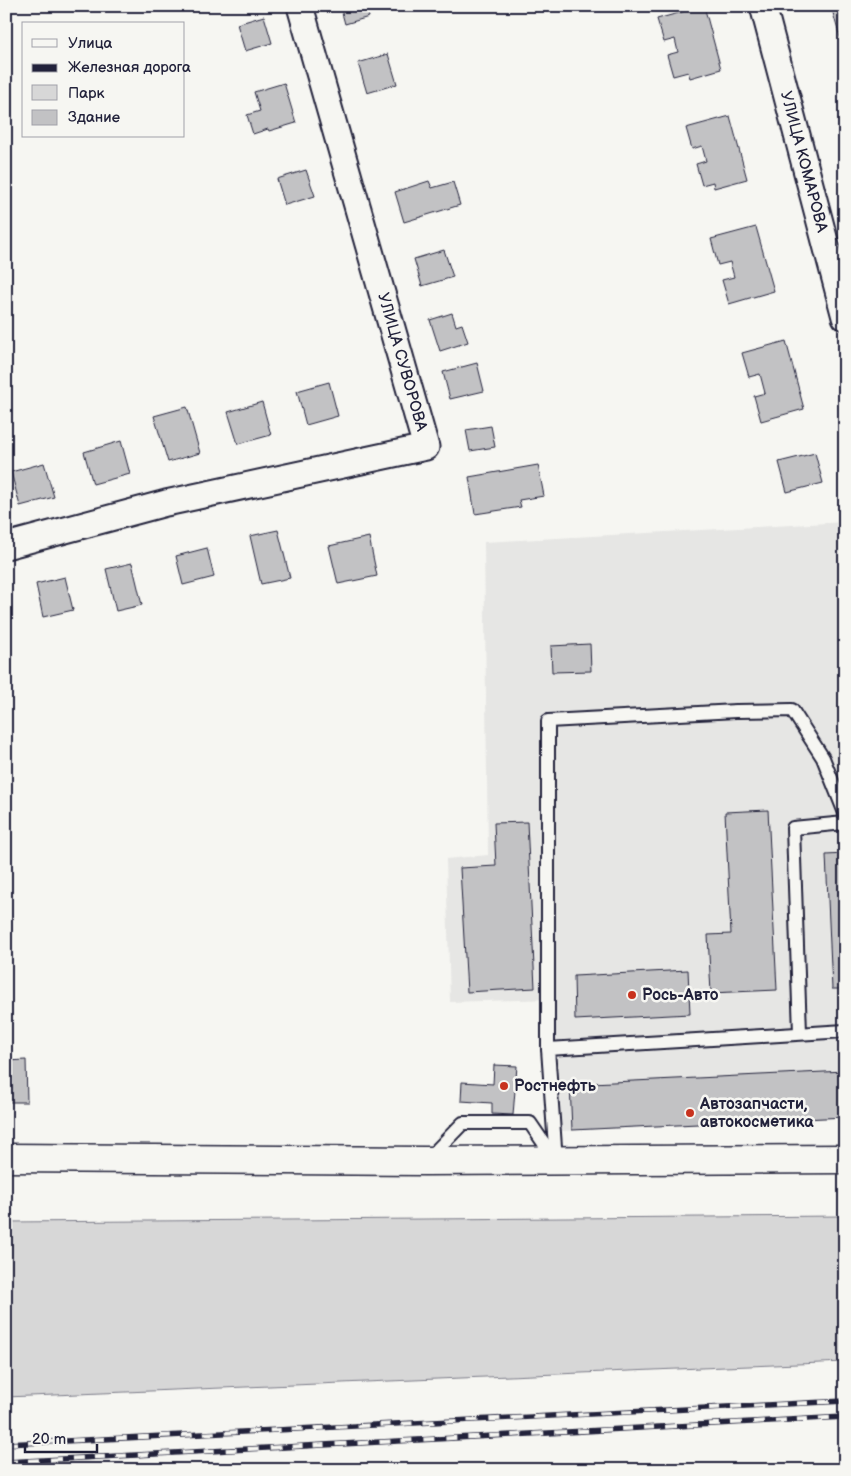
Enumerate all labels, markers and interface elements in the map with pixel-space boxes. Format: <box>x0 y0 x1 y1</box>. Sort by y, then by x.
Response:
legend <box>22 22 185 138</box>
text: Улица <box>68 34 113 53</box>
text: Железная дорога <box>68 58 191 77</box>
text: Парк <box>68 84 105 103</box>
street label: УЛИЦА КОМАРОВА <box>776 89 832 234</box>
text: Здание <box>68 108 120 127</box>
street label: УЛИЦА СУВОРОВА <box>373 291 431 434</box>
place label: Рось-Авто <box>642 986 719 1005</box>
marker: Рось-Авто <box>626 989 638 1001</box>
place label: Ростнефть <box>514 1077 597 1096</box>
marker: Ростнефть <box>498 1080 510 1092</box>
place label: Автозапчасти, автокосметика <box>699 1095 814 1132</box>
marker: Автозапчасти, автокосметика <box>684 1107 696 1119</box>
scale bar <box>25 1421 98 1453</box>
text: 20 m <box>32 1430 66 1449</box>

